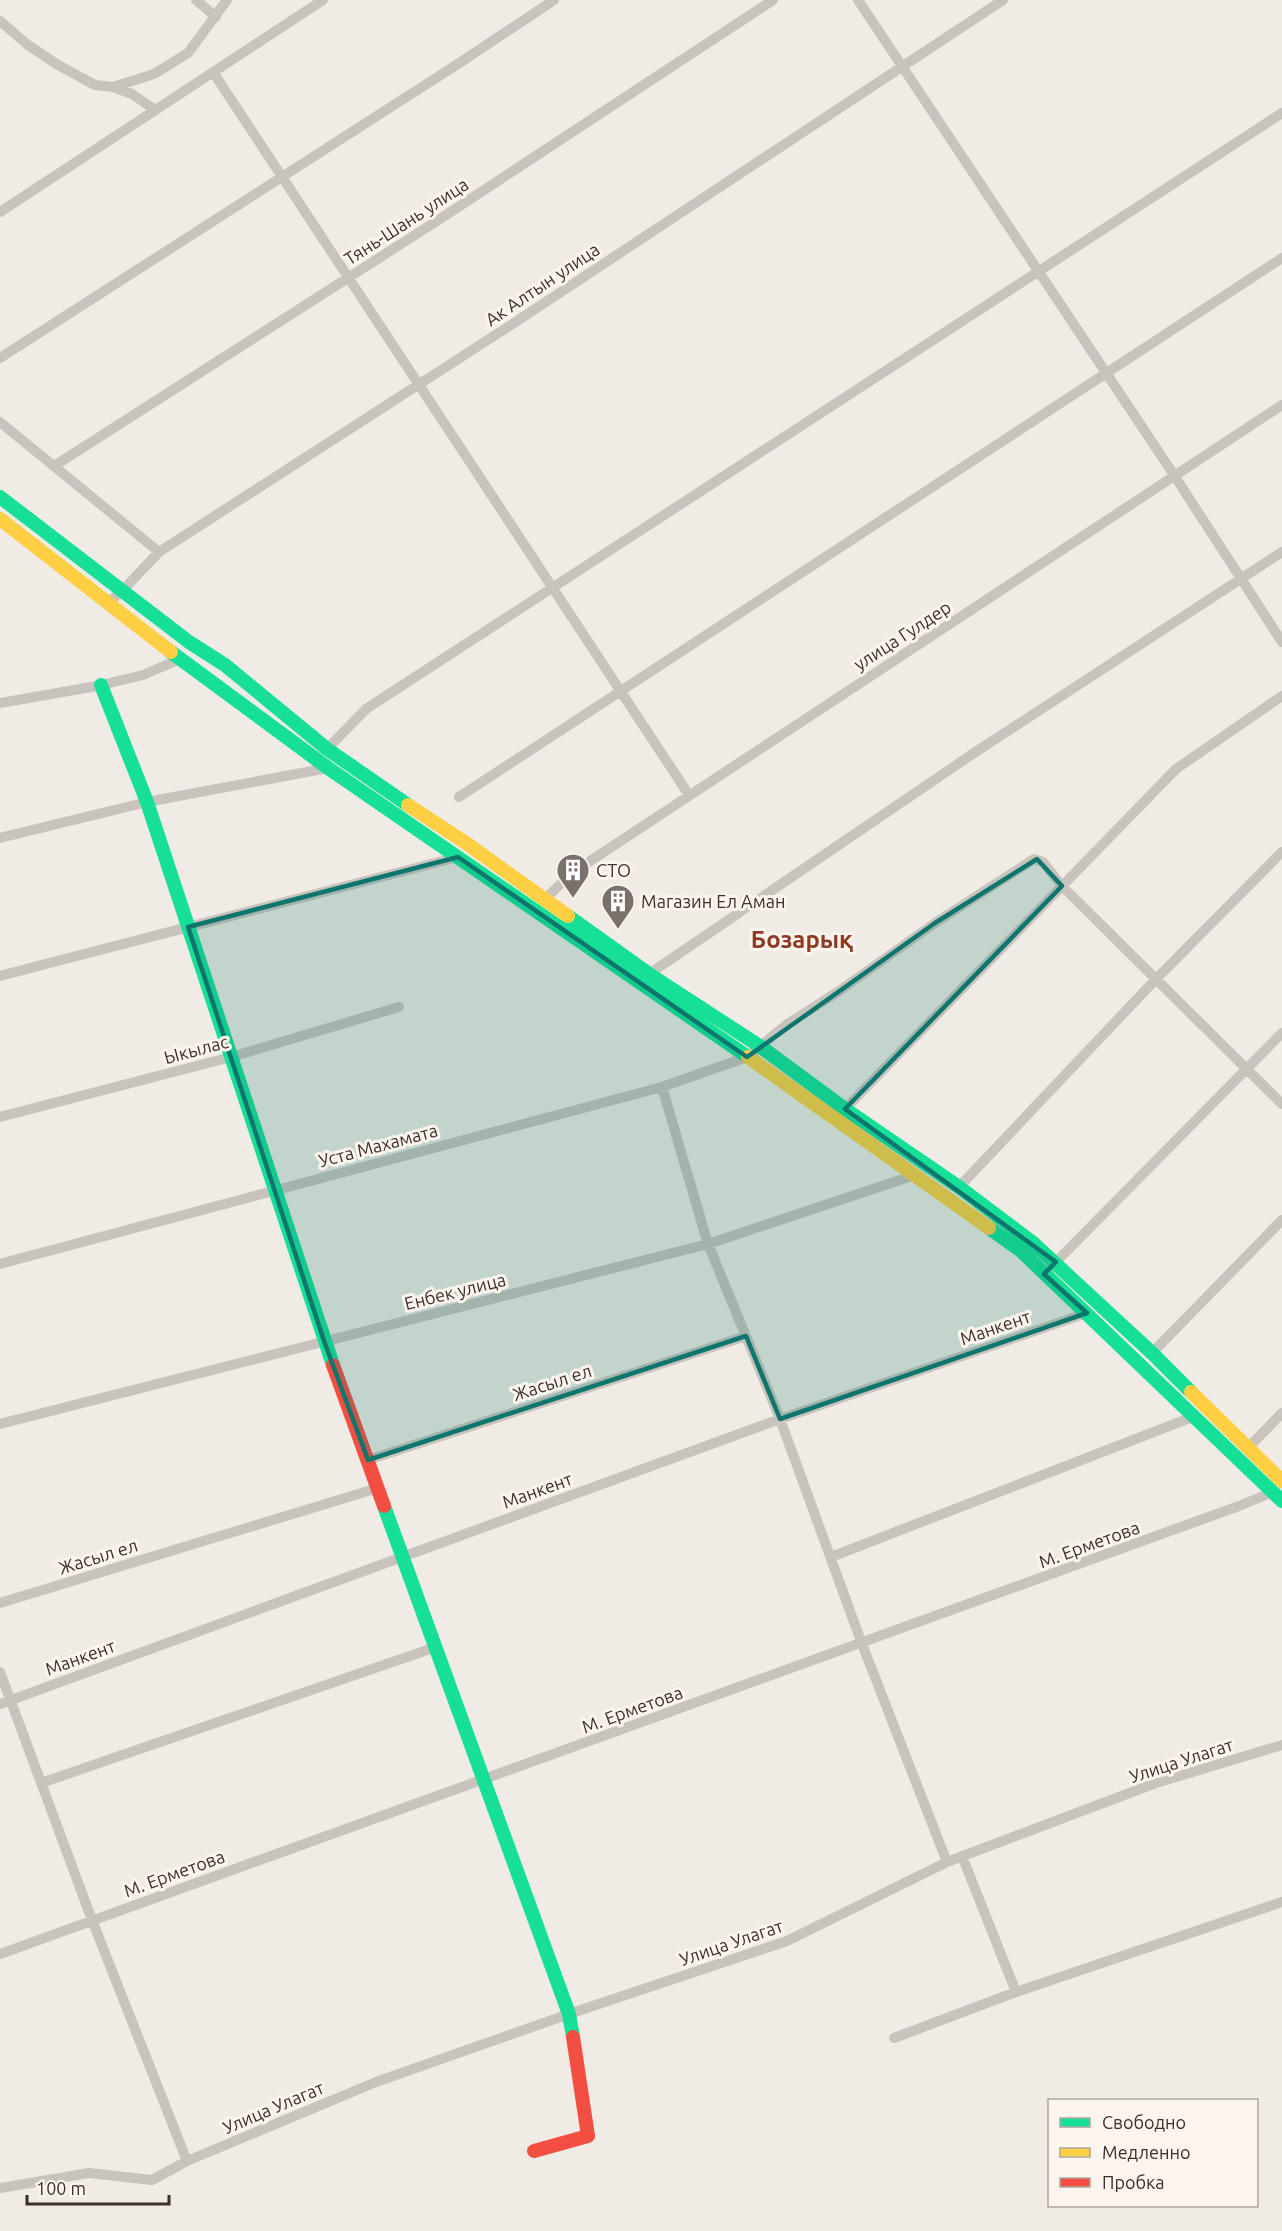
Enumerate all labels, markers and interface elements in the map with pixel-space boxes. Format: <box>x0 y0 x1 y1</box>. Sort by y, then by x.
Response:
street label: Тянь-Шань улица <box>340 173 472 269</box>
street label: Ак Алтын улица <box>481 239 603 329</box>
street label: улица Гулдер <box>850 596 954 674</box>
building icon: СТО <box>555 852 591 899</box>
place label: СТО <box>596 860 631 880</box>
building icon: Магазин Ел Аман <box>600 883 636 930</box>
place label: Магазин Ел Аман <box>641 891 786 911</box>
district label: Бозарық <box>751 926 853 953</box>
street label: Ыкылас <box>162 1031 230 1067</box>
street label: Уста Махамата <box>316 1119 440 1171</box>
street label: Енбек улица <box>402 1269 508 1313</box>
street label: Манкент <box>957 1306 1033 1348</box>
street label: Жасыл ел <box>510 1360 594 1404</box>
street label: Манкент <box>499 1468 575 1512</box>
street label: М. Ерметова <box>1036 1517 1142 1571</box>
street label: Жасыл ел <box>56 1534 140 1578</box>
street label: Манкент <box>42 1635 118 1679</box>
street label: М. Ерметова <box>579 1682 685 1736</box>
street label: Улица Улагат <box>1127 1734 1235 1786</box>
street label: М. Ерметова <box>121 1846 227 1900</box>
street label: Улица Улагат <box>677 1915 785 1969</box>
street label: Улица Улагат <box>220 2077 326 2137</box>
legend <box>1048 2099 1258 2207</box>
text: Свободно <box>1102 2112 1186 2132</box>
text: Медленно <box>1102 2142 1191 2162</box>
scale bar <box>27 2168 170 2206</box>
text: Пробка <box>1102 2172 1165 2192</box>
text: 100 m <box>36 2178 86 2198</box>

